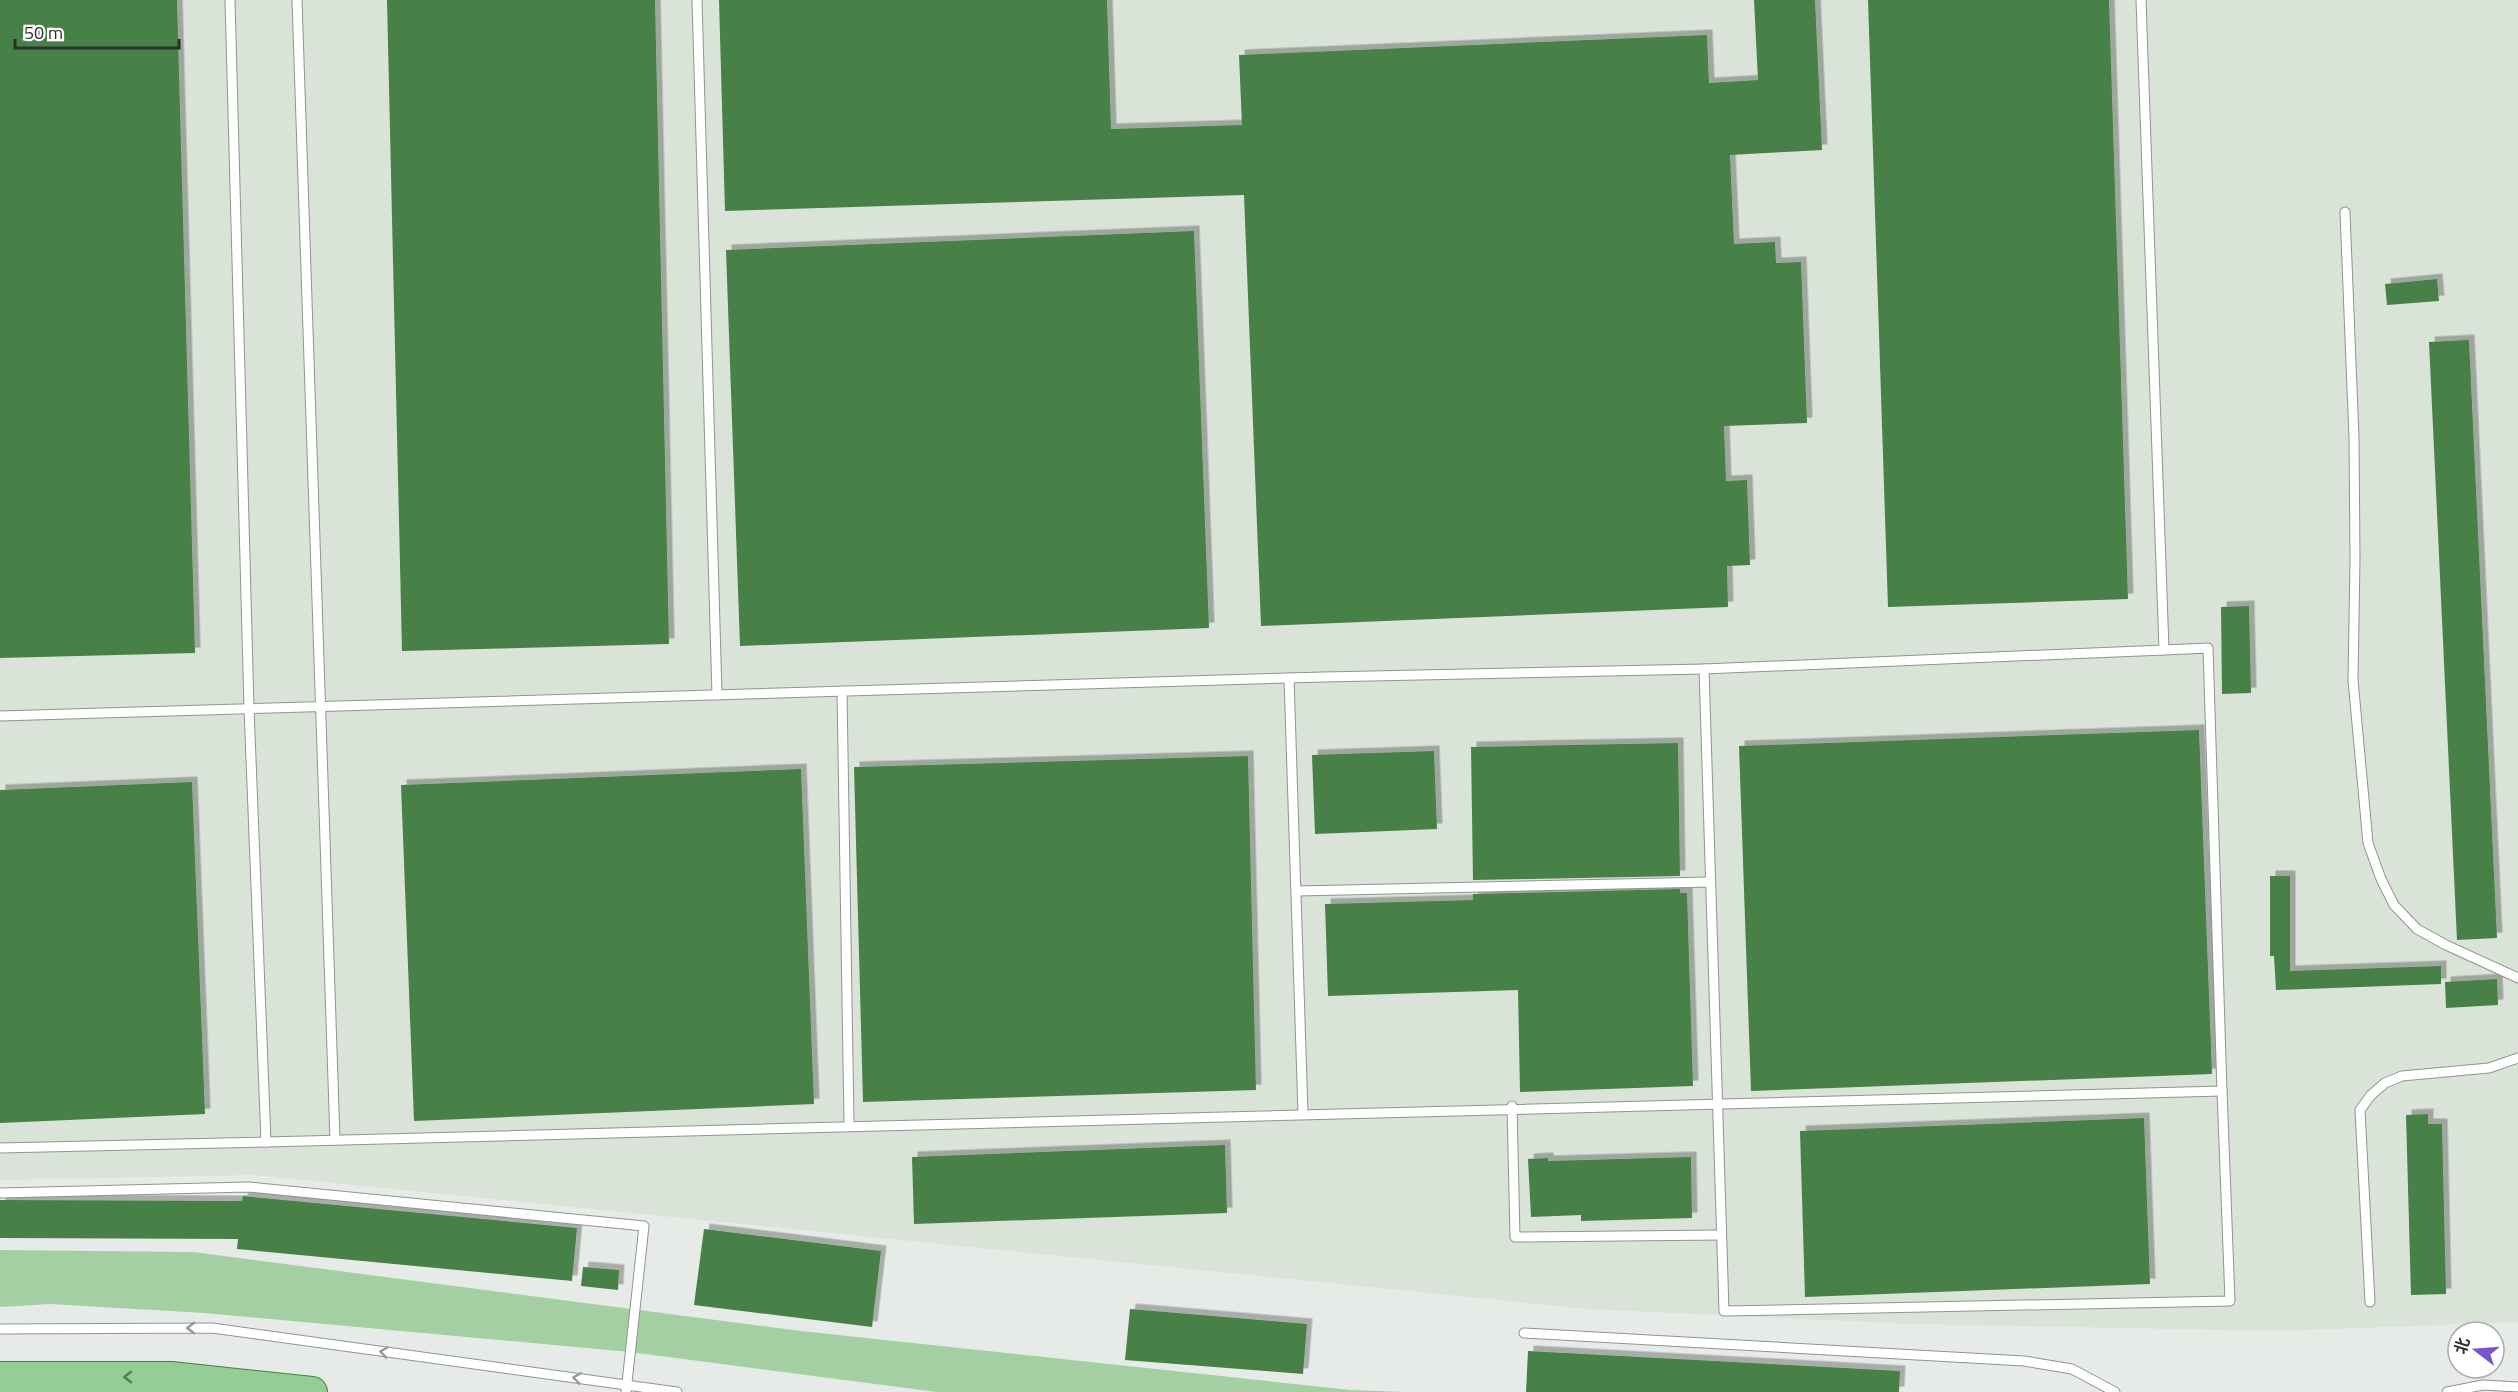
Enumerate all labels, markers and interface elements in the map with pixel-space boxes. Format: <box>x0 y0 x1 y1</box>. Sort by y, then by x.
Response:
scale bar <box>15 12 178 50</box>
text: 50 m <box>24 19 63 46</box>
north arrow <box>2446 1320 2506 1380</box>
one-way arrow <box>186 1322 195 1334</box>
text: 北 <box>2448 1334 2475 1357</box>
one-way arrow <box>379 1346 389 1358</box>
one-way arrow <box>123 1371 132 1383</box>
one-way arrow <box>573 1373 582 1385</box>

